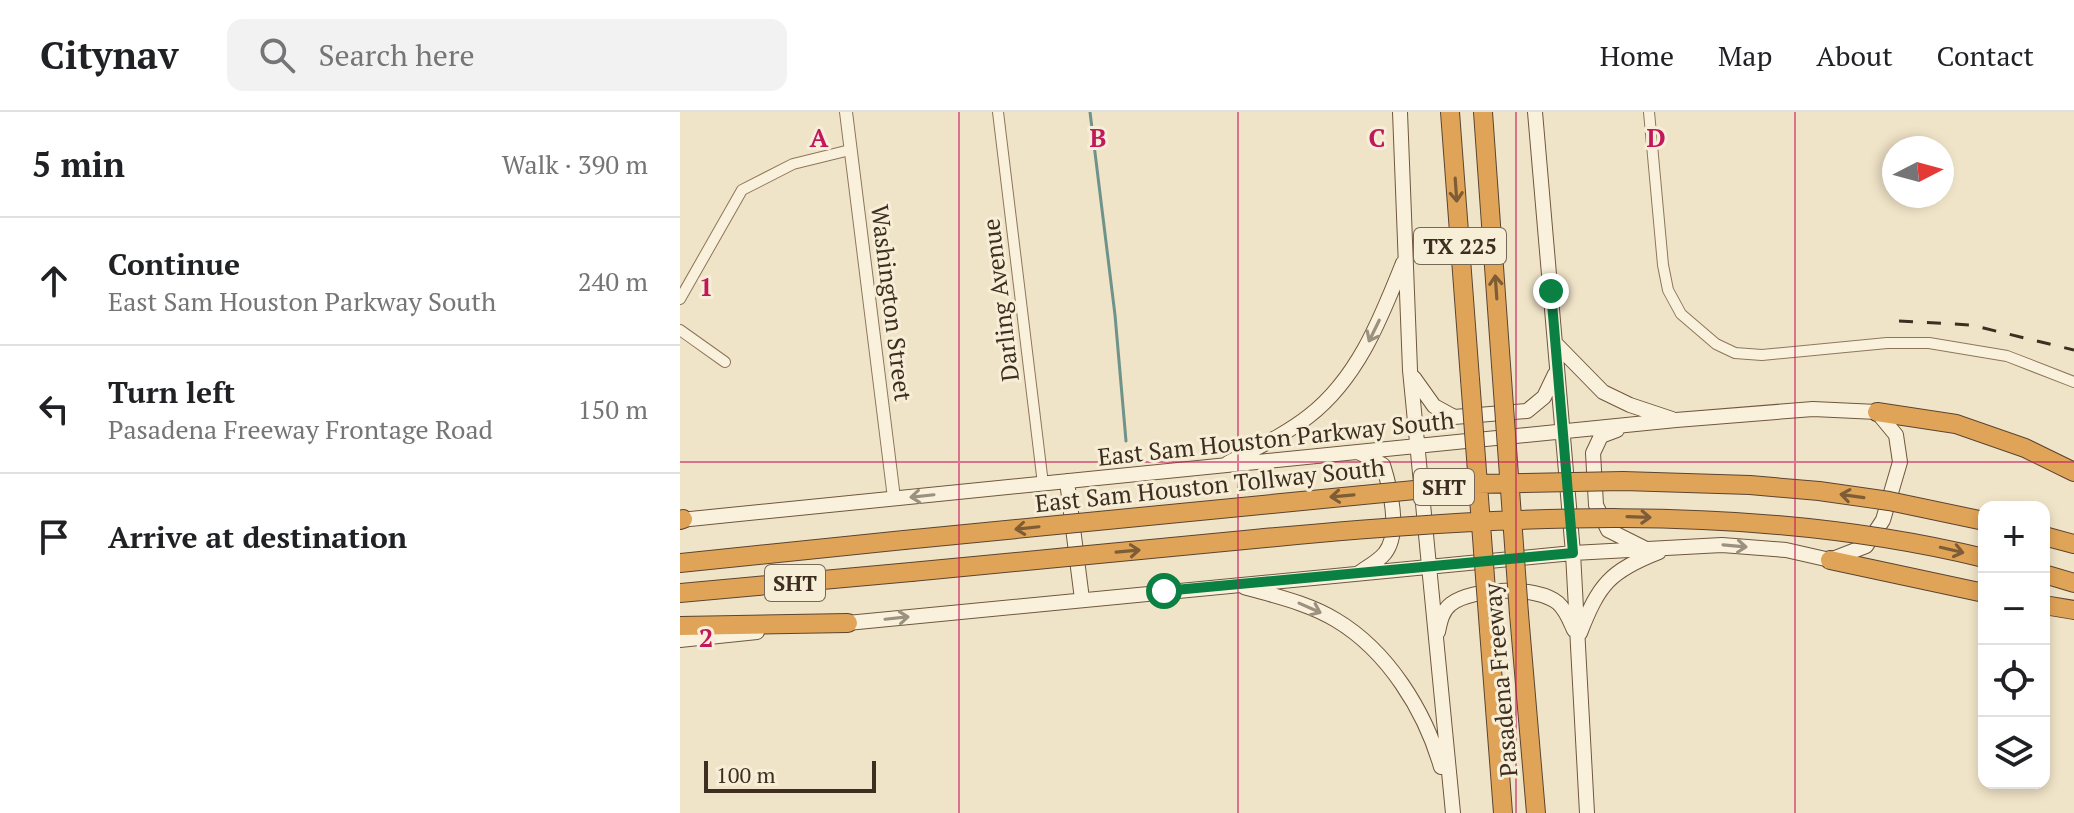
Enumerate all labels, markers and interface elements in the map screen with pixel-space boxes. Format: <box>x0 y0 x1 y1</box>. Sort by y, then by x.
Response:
search box <box>227 19 787 91</box>
text: Citynav <box>40 30 179 80</box>
icon: search <box>255 33 299 77</box>
text: Search here <box>319 35 475 75</box>
text: Home <box>1600 37 1674 74</box>
text: Map <box>1718 37 1772 74</box>
text: About <box>1816 37 1893 74</box>
text: Contact <box>1937 37 2034 74</box>
text: A <box>810 120 829 154</box>
text: B <box>1090 120 1106 154</box>
text: C <box>1369 120 1385 154</box>
text: D <box>1646 120 1666 154</box>
north arrow <box>1882 136 1954 208</box>
text: 5 min <box>32 142 125 187</box>
text: Walk · 390 m <box>502 147 648 181</box>
one-way arrow <box>1449 176 1464 203</box>
street label: Washington Street <box>864 203 920 403</box>
street label: Darling Avenue <box>974 217 1026 383</box>
road number: TX 225 <box>1414 228 1506 264</box>
text: Continue <box>108 244 240 284</box>
icon: ahead <box>32 259 76 303</box>
text: 240 m <box>578 264 648 298</box>
text: 1 <box>699 269 713 303</box>
route end <box>1533 273 1569 309</box>
one-way arrow <box>1488 274 1503 301</box>
text: East Sam Houston Parkway South <box>108 284 496 318</box>
one-way arrow <box>1366 318 1382 342</box>
text: Turn left <box>108 372 235 412</box>
icon: left <box>32 387 76 431</box>
text: 150 m <box>578 392 648 426</box>
street label: East Sam Houston Parkway South <box>1096 403 1456 473</box>
text: Pasadena Freeway Frontage Road <box>108 412 493 446</box>
street label: East Sam Houston Tollway South <box>1033 451 1386 519</box>
road number: SHT <box>1414 469 1474 505</box>
one-way arrow <box>909 488 936 503</box>
one-way arrow <box>1840 488 1866 503</box>
one-way arrow <box>1329 489 1356 504</box>
map controls <box>1978 501 2050 789</box>
button: + <box>1978 501 2050 573</box>
one-way arrow <box>1625 510 1652 525</box>
icon: arrive <box>32 515 76 559</box>
text: Arrive at destination <box>108 517 407 557</box>
one-way arrow <box>1014 520 1041 535</box>
one-way arrow <box>1721 539 1748 554</box>
one-way arrow <box>1114 543 1141 558</box>
one-way arrow <box>1939 543 1965 558</box>
road number: SHT <box>765 565 825 601</box>
route start <box>1146 573 1182 609</box>
button: − <box>1978 573 2050 645</box>
street label: Pasadena Freeway <box>1476 581 1524 778</box>
one-way arrow <box>1298 601 1322 616</box>
one-way arrow <box>883 610 910 625</box>
text: 2 <box>699 620 713 654</box>
button: locate <box>1978 645 2050 717</box>
button: layers <box>1978 717 2050 789</box>
scale bar <box>704 757 876 793</box>
text: 100 m <box>716 760 776 789</box>

